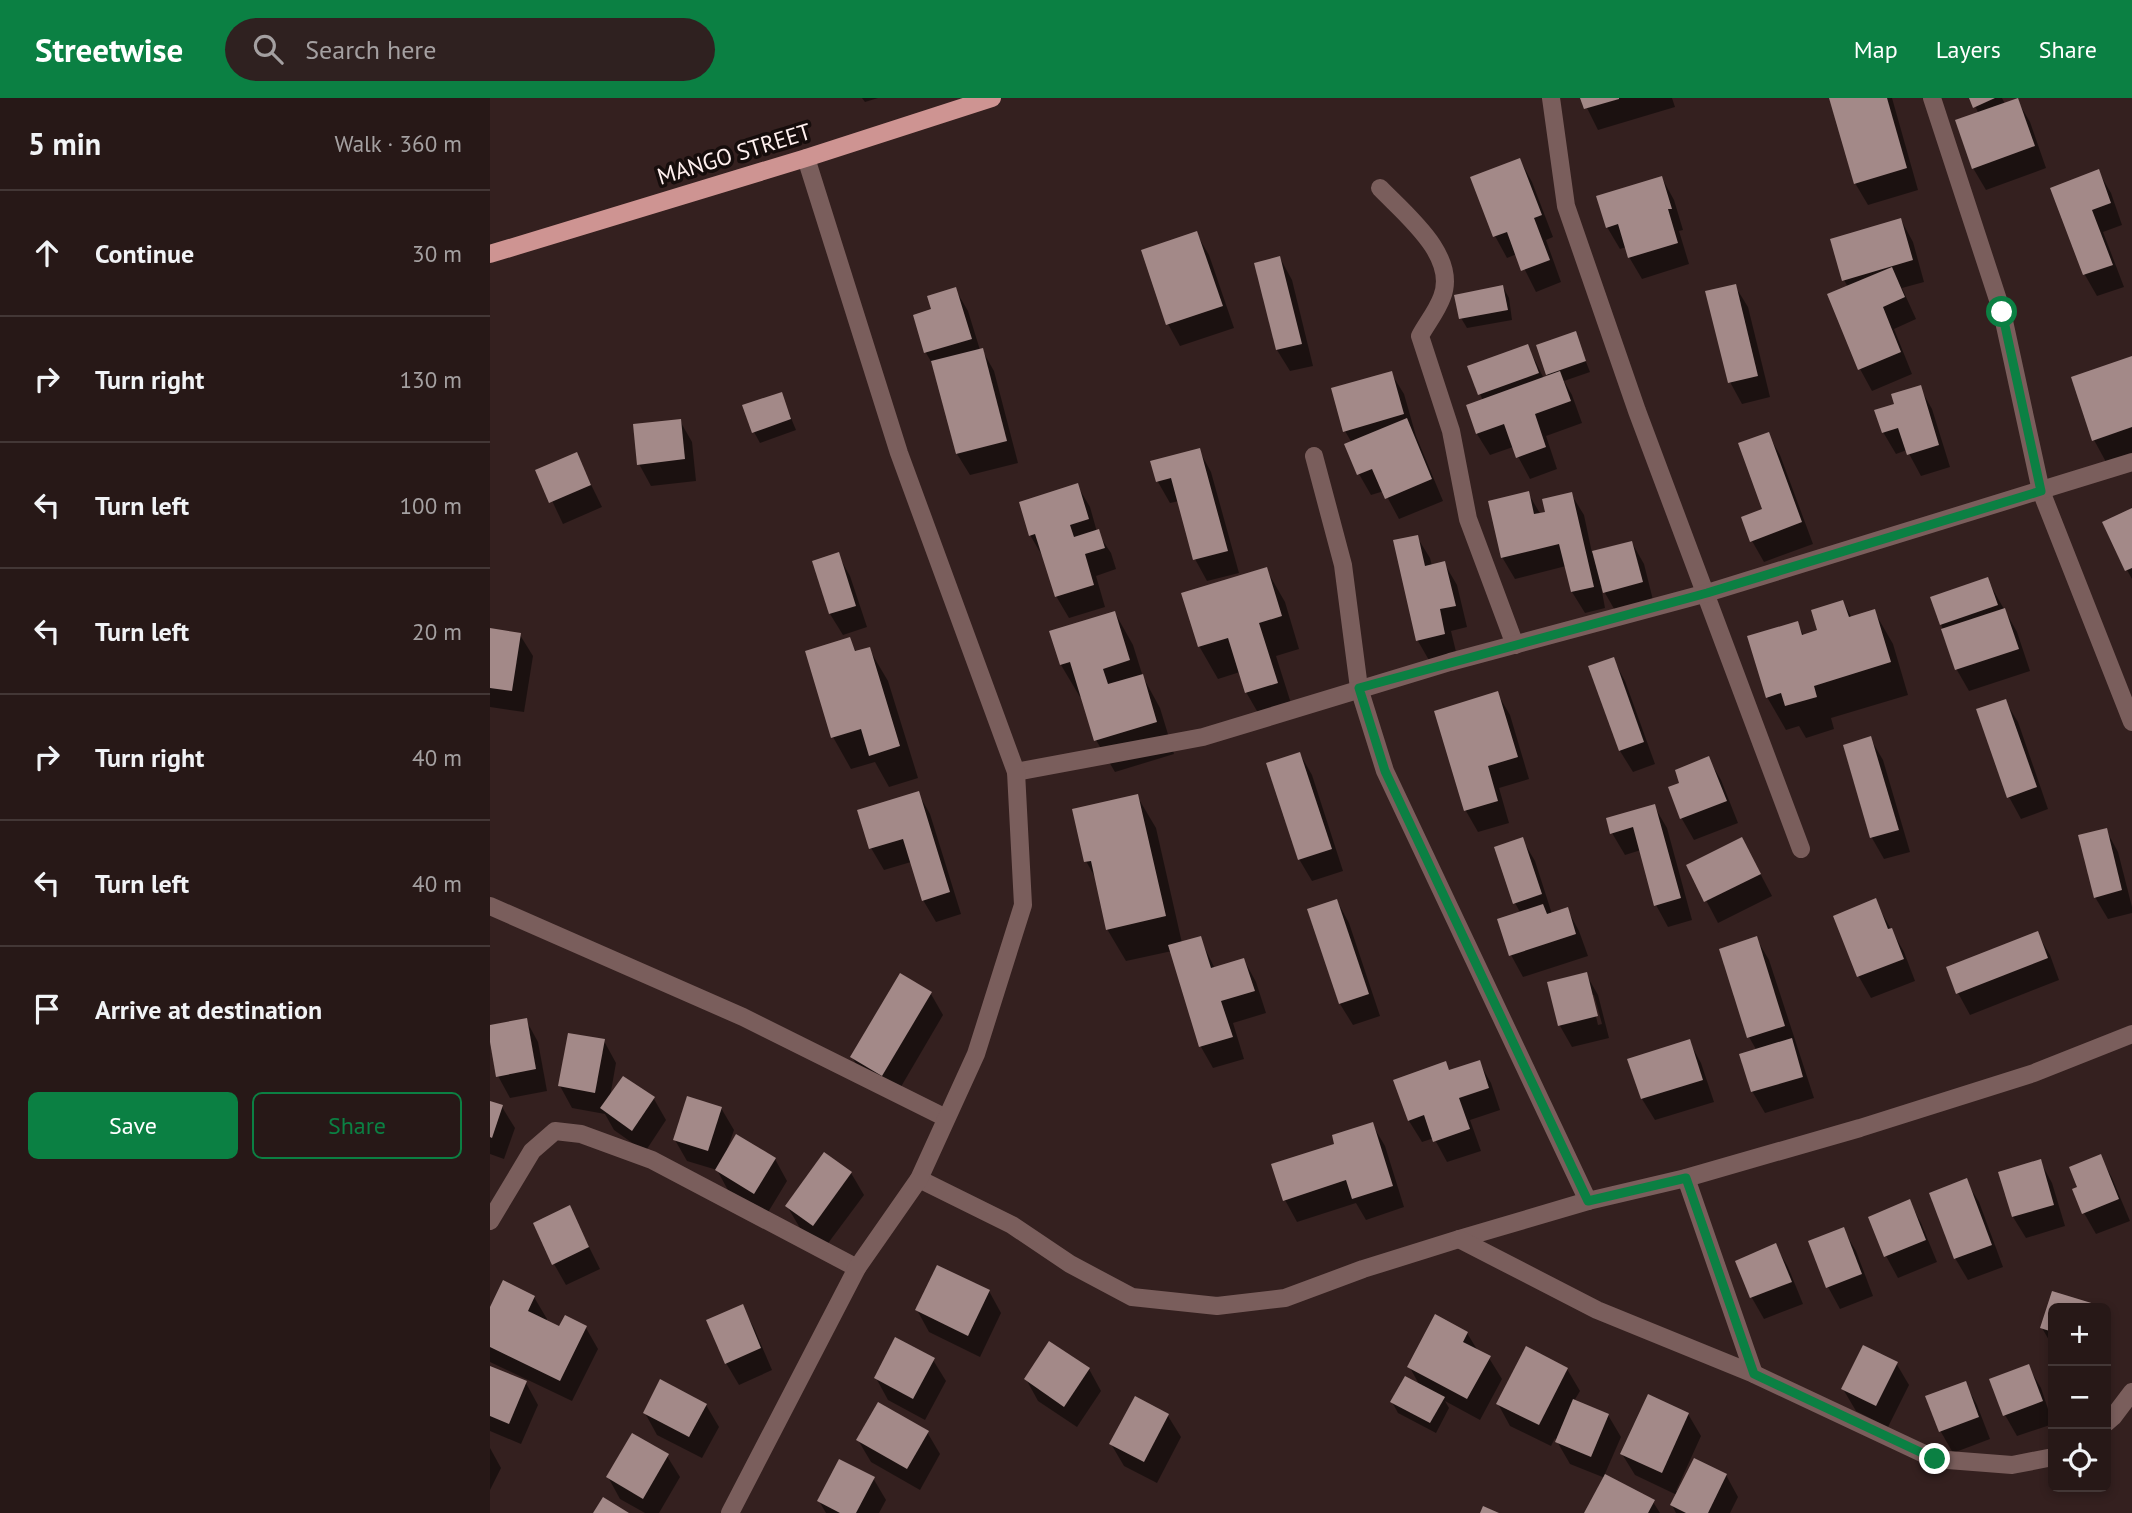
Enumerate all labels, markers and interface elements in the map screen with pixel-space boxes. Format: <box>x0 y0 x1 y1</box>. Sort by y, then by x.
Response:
search box <box>225 18 715 81</box>
text: Streetwise <box>35 28 183 71</box>
icon: search <box>249 30 287 68</box>
text: Search here <box>305 33 436 66</box>
text: Map <box>1854 34 1898 65</box>
text: Layers <box>1936 34 2001 65</box>
text: Share <box>2039 34 2097 65</box>
street label: MANGO STREET <box>654 116 814 191</box>
text: 5 min <box>28 124 101 163</box>
text: Walk · 360 m <box>335 129 462 158</box>
icon: ahead <box>28 234 66 272</box>
text: Continue <box>95 237 194 270</box>
text: 30 m <box>412 239 462 268</box>
route start <box>1986 296 2017 327</box>
icon: right <box>28 360 66 398</box>
text: Turn right <box>95 363 204 396</box>
text: 130 m <box>400 365 462 394</box>
icon: left <box>28 486 66 524</box>
text: Turn left <box>95 489 189 522</box>
text: 100 m <box>400 491 462 520</box>
icon: left <box>28 612 66 650</box>
text: Turn left <box>95 615 189 648</box>
text: 20 m <box>412 617 462 646</box>
icon: right <box>28 738 66 776</box>
text: Turn right <box>95 741 204 774</box>
text: 40 m <box>412 743 462 772</box>
icon: left <box>28 864 66 902</box>
text: Turn left <box>95 867 189 900</box>
text: 40 m <box>412 869 462 898</box>
icon: arrive <box>28 990 66 1028</box>
text: Arrive at destination <box>95 993 322 1026</box>
button: Save <box>28 1092 238 1159</box>
button: Share <box>252 1092 462 1159</box>
map controls <box>2048 1303 2111 1492</box>
button: + <box>2048 1303 2111 1366</box>
button: − <box>2048 1366 2111 1429</box>
button: locate <box>2048 1429 2111 1492</box>
route end <box>1919 1443 1950 1474</box>

